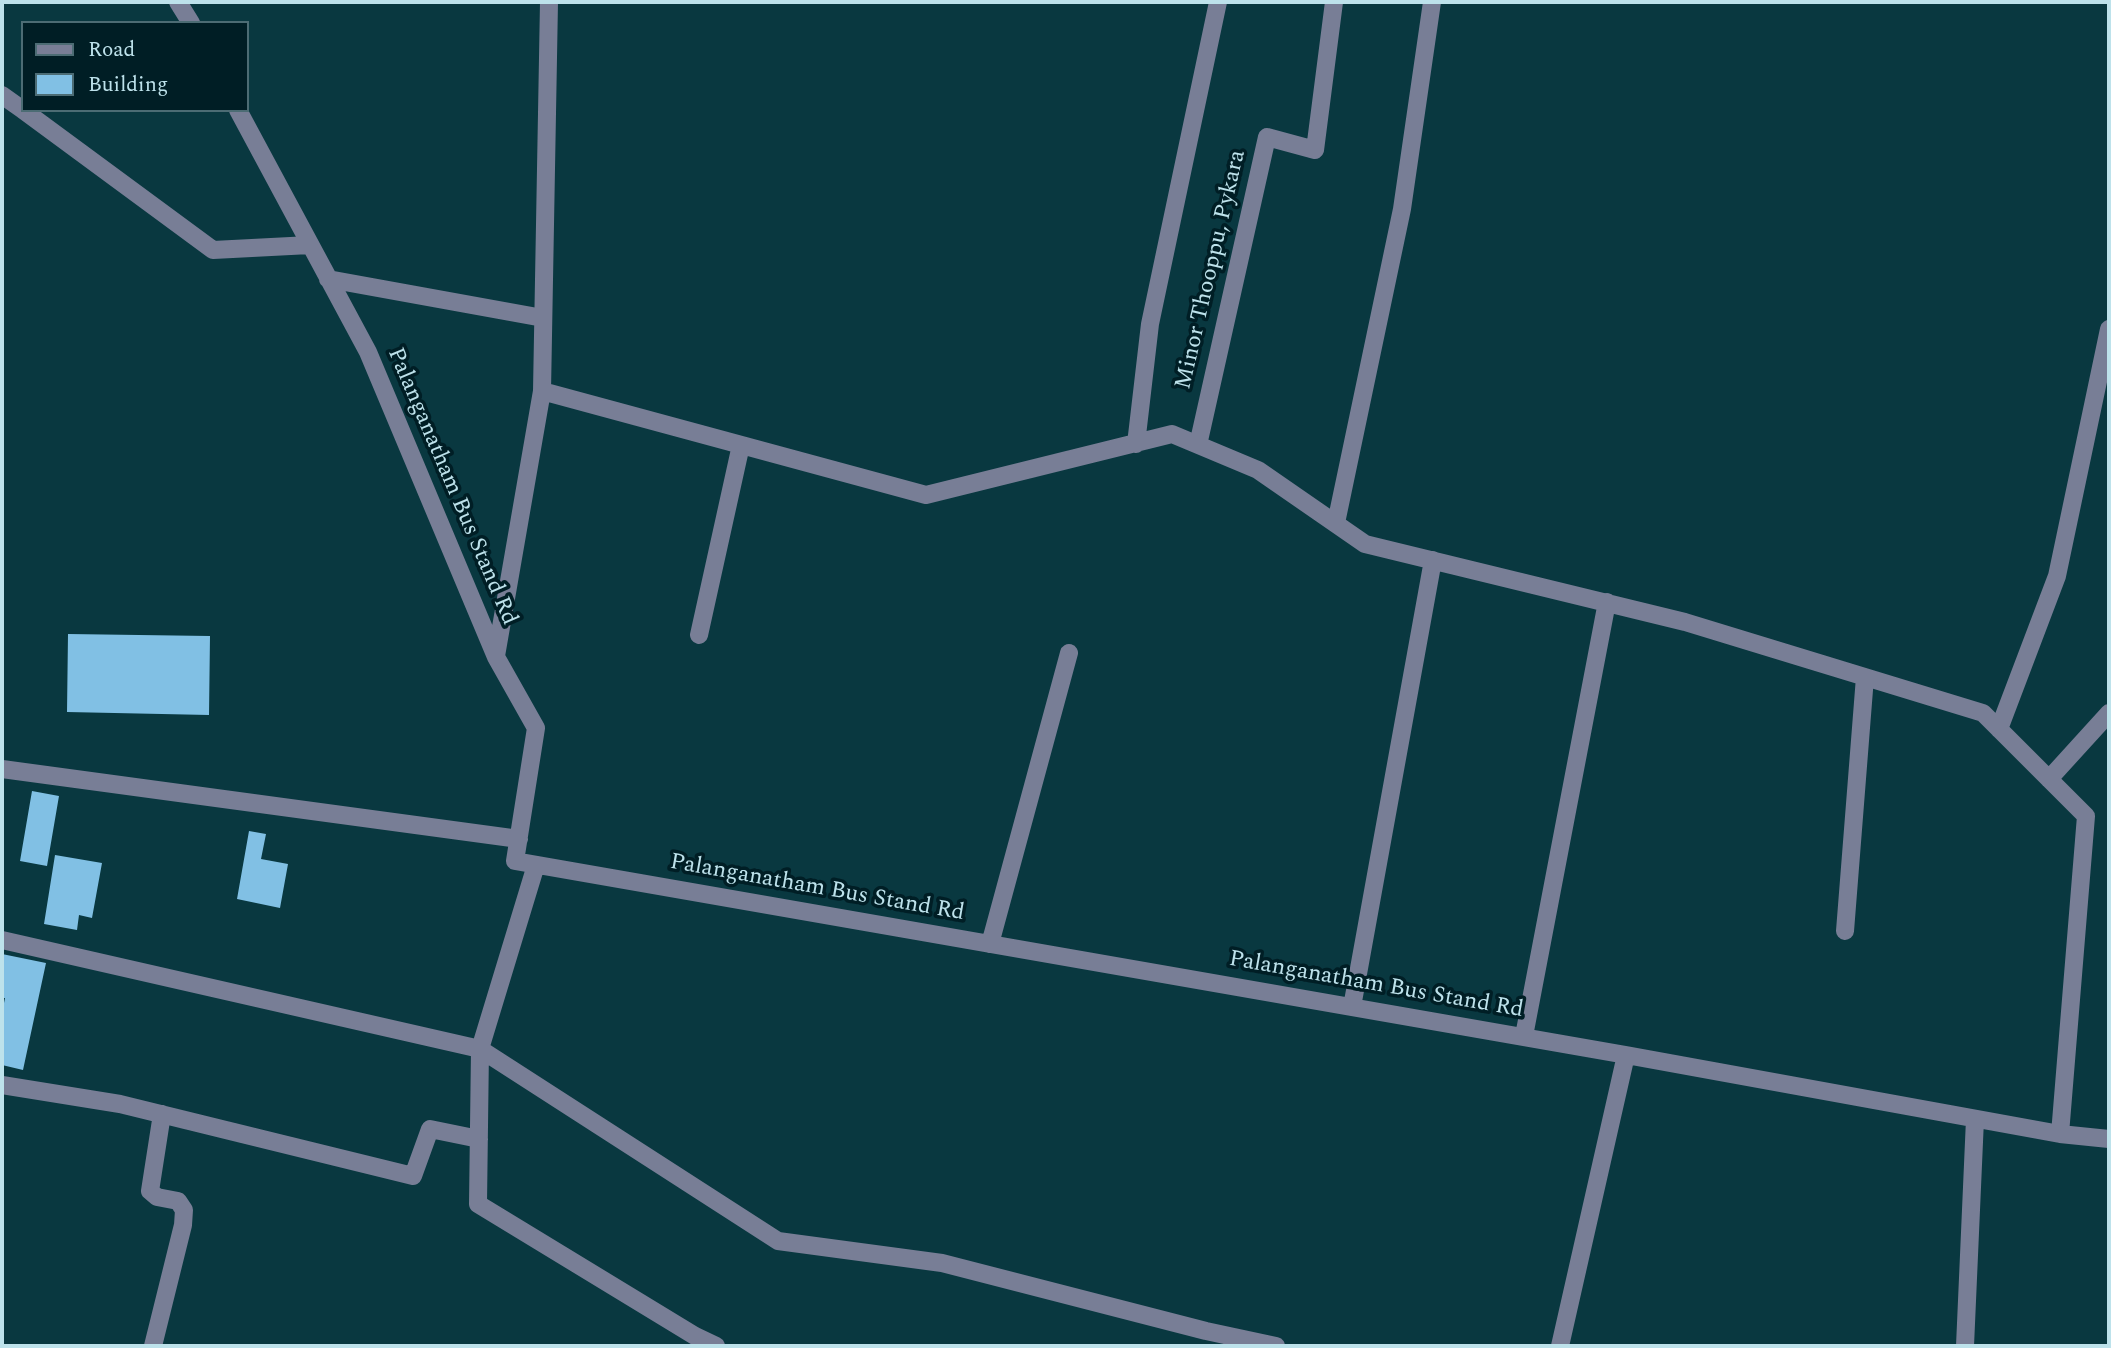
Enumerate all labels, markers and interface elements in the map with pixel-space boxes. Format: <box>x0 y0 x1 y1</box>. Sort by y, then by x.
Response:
legend <box>21 21 248 112</box>
text: Road <box>88 34 135 66</box>
text: Building <box>88 69 168 101</box>
street label: Minor Thooppu, Pykara <box>1171 148 1253 392</box>
street label: Palanganatham Bus Stand Rd <box>380 344 522 630</box>
street label: Palanganatham Bus Stand Rd <box>668 849 966 929</box>
street label: Palanganatham Bus Stand Rd <box>1227 946 1525 1026</box>

